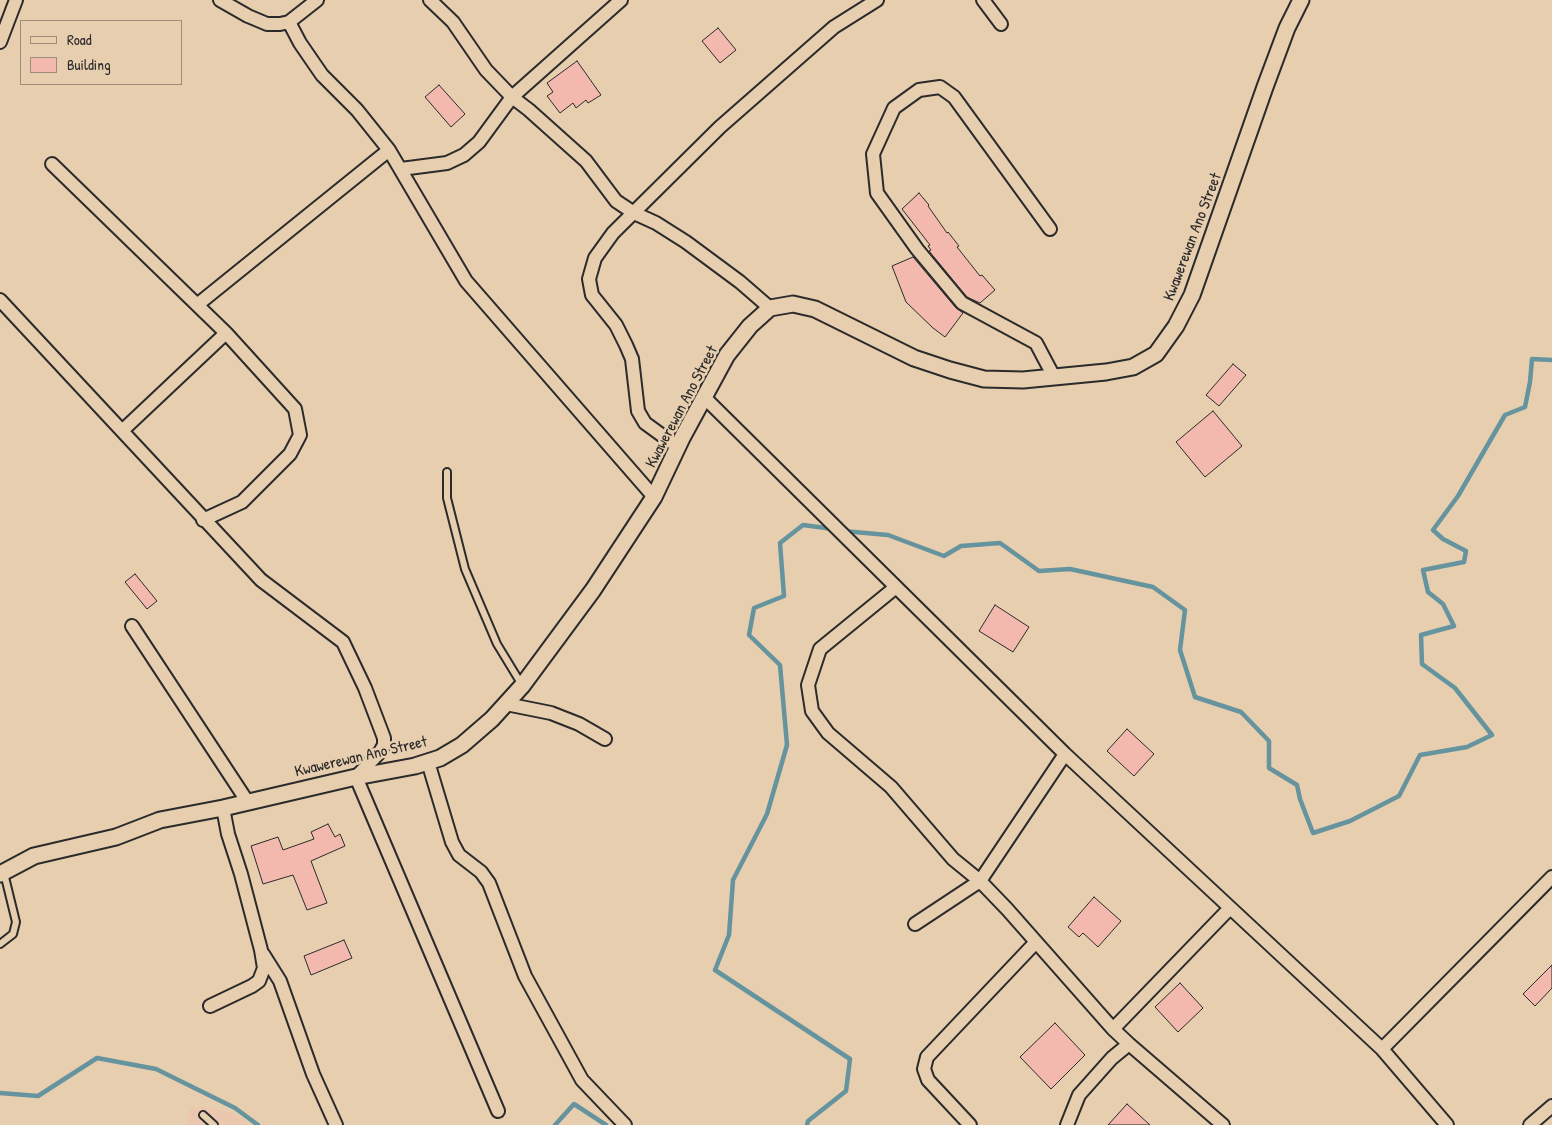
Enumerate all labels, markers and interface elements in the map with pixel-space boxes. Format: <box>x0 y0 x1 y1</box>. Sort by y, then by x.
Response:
legend <box>20 20 182 85</box>
text: Road <box>67 29 92 50</box>
text: Building <box>67 54 111 75</box>
street label: Kwawerewan Ano Street <box>1160 170 1226 304</box>
street label: Kwawerewan Ano Street <box>642 343 722 471</box>
street label: Kwawerewan Ano Street <box>293 732 429 782</box>

